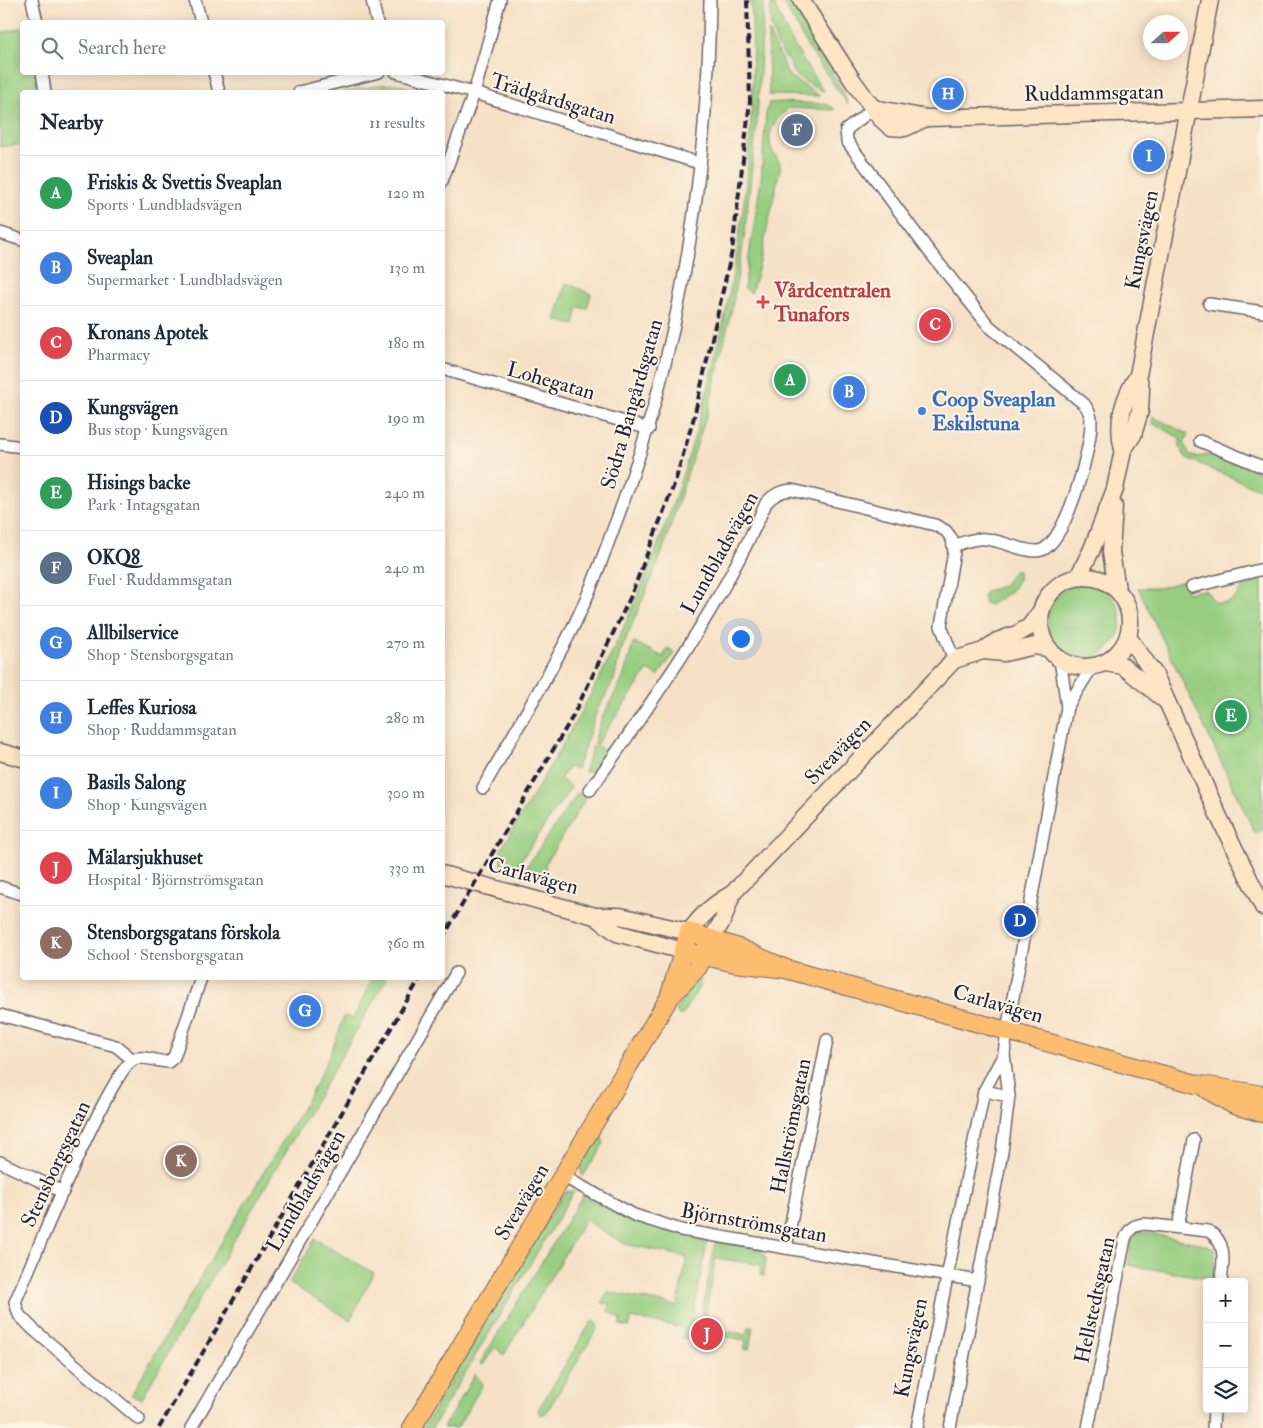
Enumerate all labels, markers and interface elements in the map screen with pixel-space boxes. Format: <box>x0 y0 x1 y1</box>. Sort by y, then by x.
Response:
north arrow <box>1143 15 1188 60</box>
search box <box>20 20 445 75</box>
icon: search <box>38 34 66 62</box>
text: Search here <box>78 36 166 60</box>
street label: Trädgårdsgatan <box>487 67 619 131</box>
pin: H <box>932 75 964 113</box>
street label: Ruddammsgatan <box>1024 78 1164 108</box>
text: Nearby <box>40 109 103 136</box>
pin: F <box>781 111 813 149</box>
text: 11 results <box>369 113 425 133</box>
pin: I <box>1133 137 1165 175</box>
text: Friskis & Svettis Sveaplan <box>87 171 282 195</box>
text: A <box>51 183 61 203</box>
text: 120 m <box>387 183 425 203</box>
street label: Kungsvägen <box>1119 188 1165 292</box>
text: Sports · Lundbladsvägen <box>87 195 242 215</box>
text: Sveaplan <box>87 246 153 270</box>
text: B <box>51 258 61 278</box>
text: 130 m <box>389 258 425 278</box>
text: Supermarket · Lundbladsvägen <box>87 270 283 290</box>
place label: Vårdcentralen Tunafors <box>773 277 891 328</box>
marker: Vårdcentralen Tunafors <box>756 295 770 309</box>
pin: C <box>919 306 951 344</box>
street label: Södra Bangårdsgatan <box>595 316 669 492</box>
text: Kronans Apotek <box>87 321 208 345</box>
text: C <box>50 333 62 353</box>
text: 180 m <box>388 333 425 353</box>
text: Pharmacy <box>87 345 150 365</box>
street label: Lohegatan <box>504 356 598 406</box>
pin: A <box>774 361 806 399</box>
pin: B <box>833 373 865 411</box>
place label: Coop Sveaplan Eskilstuna <box>932 386 1056 437</box>
text: Kungsvägen <box>87 396 178 420</box>
marker: Coop Sveaplan Eskilstuna <box>916 405 928 417</box>
text: D <box>49 408 63 428</box>
text: 190 m <box>387 408 425 428</box>
text: Bus stop · Kungsvägen <box>87 420 228 440</box>
text: Hisings backe <box>87 471 190 495</box>
text: E <box>50 483 62 503</box>
text: 240 m <box>384 483 425 503</box>
street label: Lundbladsvägen <box>675 487 765 619</box>
text: Park · Intagsgatan <box>87 495 200 515</box>
text: OKQ8 <box>87 546 140 570</box>
text: F <box>51 558 61 578</box>
text: 240 m <box>384 558 425 578</box>
text: Fuel · Ruddammsgatan <box>87 570 232 590</box>
text: Allbilservice <box>87 621 178 645</box>
your location <box>728 626 754 652</box>
text: G <box>49 633 63 653</box>
text: 270 m <box>386 633 425 653</box>
text: Shop · Stensborgsgatan <box>87 645 234 665</box>
text: Leffes Kuriosa <box>87 696 196 720</box>
pin: E <box>1215 697 1247 735</box>
text: H <box>49 708 63 728</box>
text: 280 m <box>385 708 425 728</box>
street label: Sveavägen <box>799 711 877 791</box>
text: Shop · Ruddammsgatan <box>87 720 237 740</box>
text: Basils Salong <box>87 771 186 795</box>
text: I <box>53 783 59 803</box>
text: 300 m <box>387 783 425 803</box>
text: Shop · Kungsvägen <box>87 795 207 815</box>
text: Mälarsjukhuset <box>87 846 203 870</box>
street label: Carlavägen <box>485 851 582 901</box>
text: J <box>53 858 59 878</box>
text: 330 m <box>389 858 425 878</box>
text: Hospital · Björnströmsgatan <box>87 870 264 890</box>
pin: D <box>1004 902 1036 940</box>
text: Stensborgsgatans förskola <box>87 921 280 945</box>
text: K <box>50 933 62 953</box>
text: 360 m <box>387 933 425 953</box>
text: School · Stensborgsgatan <box>87 945 244 965</box>
street label: Carlavägen <box>950 978 1047 1030</box>
pin: G <box>289 992 321 1030</box>
street label: Hallströmsgatan <box>765 1056 817 1196</box>
street label: Stensborgsgatan <box>15 1096 97 1231</box>
street label: Lundbladsvägen <box>260 1125 352 1257</box>
pin: K <box>165 1142 197 1180</box>
street label: Sveavägen <box>489 1159 556 1245</box>
street label: Björnströmsgatan <box>679 1197 829 1249</box>
street label: Hellstedtsgatan <box>1068 1234 1122 1366</box>
map controls <box>1203 1278 1248 1413</box>
button: + <box>1203 1278 1248 1323</box>
street label: Kungsvägen <box>888 1296 934 1400</box>
pin: J <box>691 1315 723 1353</box>
button: − <box>1203 1323 1248 1368</box>
button: layers <box>1203 1368 1248 1413</box>

